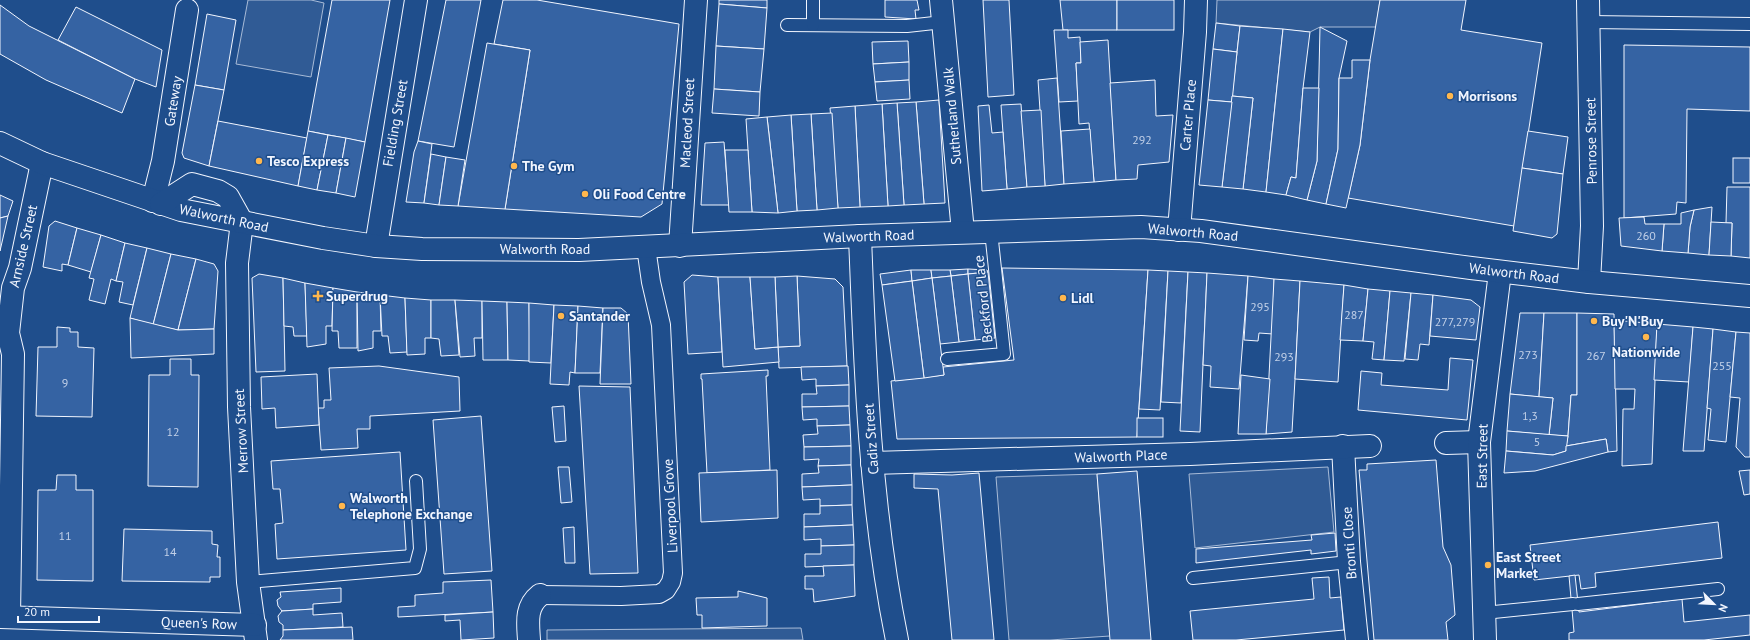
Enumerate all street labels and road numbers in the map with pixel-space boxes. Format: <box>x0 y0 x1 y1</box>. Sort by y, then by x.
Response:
street label: Sutherland Walk <box>939 66 965 165</box>
street label: Gateway <box>160 74 186 128</box>
street label: Macleod Street <box>676 77 698 168</box>
street label: Fielding Street <box>378 78 412 168</box>
street label: Carter Place <box>1176 78 1200 152</box>
street label: Penrose Street <box>1581 97 1601 185</box>
street label: Walworth Road <box>178 200 270 236</box>
street label: Arnside Street <box>5 203 41 289</box>
street label: Walworth Road <box>1147 219 1239 245</box>
street label: Walworth Road <box>823 225 915 247</box>
street label: Walworth Road <box>500 240 590 258</box>
street label: Beckford Place <box>969 254 997 344</box>
street label: Walworth Road <box>1468 259 1560 287</box>
street label: Merrow Street <box>230 388 252 474</box>
street label: Cadiz Street <box>860 403 882 475</box>
street label: East Street <box>1472 423 1492 488</box>
street label: Walworth Place <box>1074 445 1168 467</box>
street label: Liverpool Grove <box>659 458 681 554</box>
street label: Bronti Close <box>1337 506 1361 580</box>
street label: Queen's Row <box>161 613 238 633</box>

